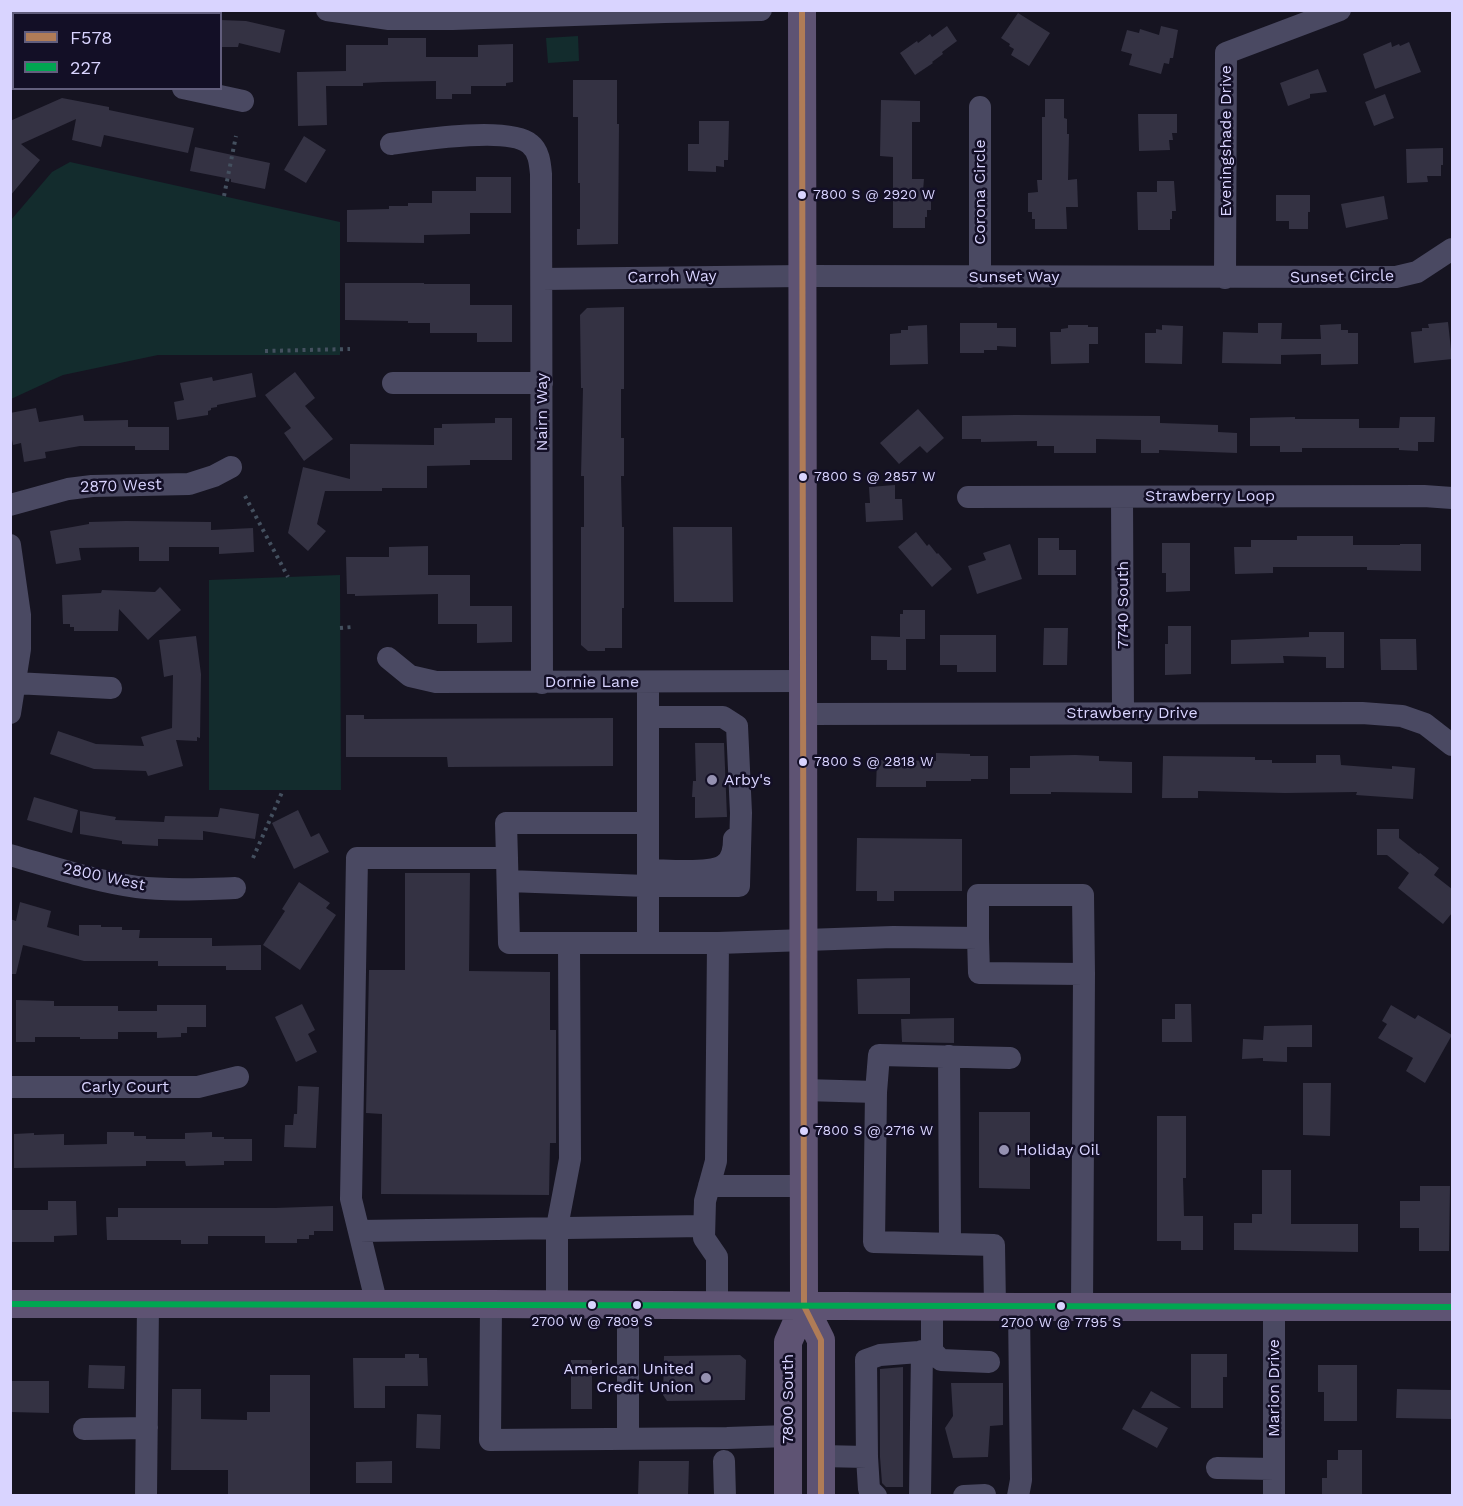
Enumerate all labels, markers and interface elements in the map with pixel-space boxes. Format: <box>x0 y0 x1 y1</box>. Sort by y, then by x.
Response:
legend <box>12 12 222 90</box>
text: F578 <box>70 27 112 48</box>
text: 227 <box>70 57 101 78</box>
street label: Eveningshade Drive <box>1216 65 1236 217</box>
street label: Corona Circle <box>970 139 990 245</box>
place label: 7800 S @ 2920 W <box>813 187 935 203</box>
marker: 7800 S @ 2920 W <box>796 189 808 201</box>
street label: Sunset Circle <box>1290 266 1394 288</box>
street label: Carroh Way <box>627 267 717 287</box>
street label: Sunset Way <box>968 267 1060 287</box>
street label: Nairn Way <box>532 373 552 451</box>
place label: 7800 S @ 2857 W <box>814 469 935 485</box>
marker: 7800 S @ 2857 W <box>797 471 809 483</box>
street label: 2870 West <box>80 475 162 497</box>
street label: Strawberry Loop <box>1145 486 1275 506</box>
street label: 7740 South <box>1113 561 1133 649</box>
street label: Dornie Lane <box>545 672 639 692</box>
street label: Strawberry Drive <box>1066 703 1198 723</box>
place label: 7800 S @ 2818 W <box>814 754 933 770</box>
marker: 7800 S @ 2818 W <box>797 756 809 768</box>
place label: Arby's <box>724 770 771 790</box>
marker: Arby's <box>705 773 719 787</box>
street label: 2800 West <box>61 859 147 895</box>
street label: Carly Court <box>81 1077 169 1097</box>
place label: 7800 S @ 2716 W <box>815 1123 933 1139</box>
marker: 7800 S @ 2716 W <box>798 1125 810 1137</box>
place label: Holiday Oil <box>1016 1140 1100 1160</box>
marker: Holiday Oil <box>997 1143 1011 1157</box>
marker: 2700 W @ 7809 S <box>586 1299 598 1311</box>
unlabelled marker <box>631 1299 643 1311</box>
marker: 2700 W @ 7795 S <box>1055 1300 1067 1312</box>
place label: 2700 W @ 7809 S <box>531 1314 653 1330</box>
place label: 2700 W @ 7795 S <box>1001 1315 1121 1331</box>
street label: Marion Drive <box>1264 1339 1284 1437</box>
street label: 7800 South <box>778 1354 798 1444</box>
place label: American United Credit Union <box>563 1359 694 1397</box>
marker: American United Credit Union <box>699 1371 713 1385</box>

